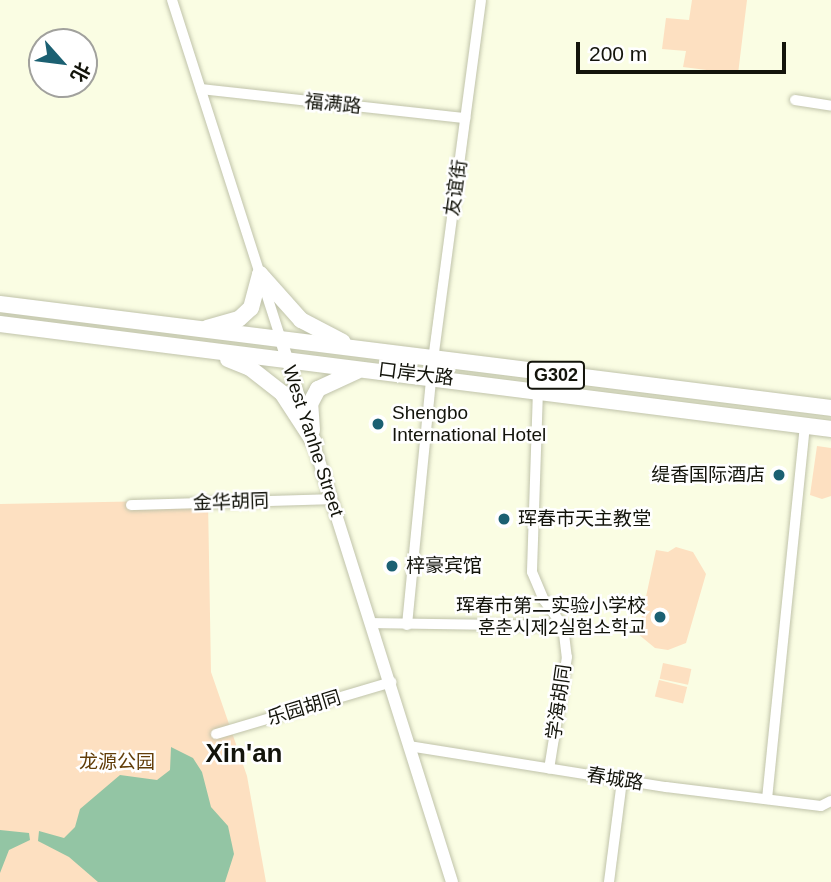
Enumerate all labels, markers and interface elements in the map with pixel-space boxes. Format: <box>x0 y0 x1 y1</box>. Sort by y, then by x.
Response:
north arrow <box>28 28 98 98</box>
scale bar <box>579 28 789 72</box>
text: 200 m <box>589 42 647 65</box>
text: 北 <box>66 59 94 85</box>
street label: 福满路 <box>303 90 363 118</box>
street label: 友谊街 <box>441 158 471 218</box>
street label: 口岸大路 <box>377 358 455 390</box>
road number: G302 <box>526 360 586 390</box>
street label: West Yanhe Street <box>278 362 348 520</box>
place label: Shengbo International Hotel <box>392 402 546 446</box>
marker: Shengbo International Hotel <box>370 416 386 432</box>
place label: 缇香国际酒店 <box>651 464 765 486</box>
marker: 缇香国际酒店 <box>771 467 787 483</box>
street label: 金华胡同 <box>193 489 269 515</box>
place label: 珲春市天主教堂 <box>518 508 651 530</box>
marker: 珲春市天主教堂 <box>496 511 512 527</box>
place label: 梓豪宾馆 <box>406 555 482 577</box>
marker: 梓豪宾馆 <box>384 558 400 574</box>
place label: 珲春市第二实验小学校 훈춘시제2실험소학교 <box>456 595 646 639</box>
marker: 珲春市第二实验小学校 훈춘시제2실험소학교 <box>652 609 668 625</box>
street label: 学海胡同 <box>542 663 576 741</box>
street label: 乐园胡同 <box>264 686 344 730</box>
district label: Xin'an <box>206 738 282 770</box>
park label: 龙源公园 <box>79 751 155 773</box>
street label: 春城路 <box>585 763 645 795</box>

